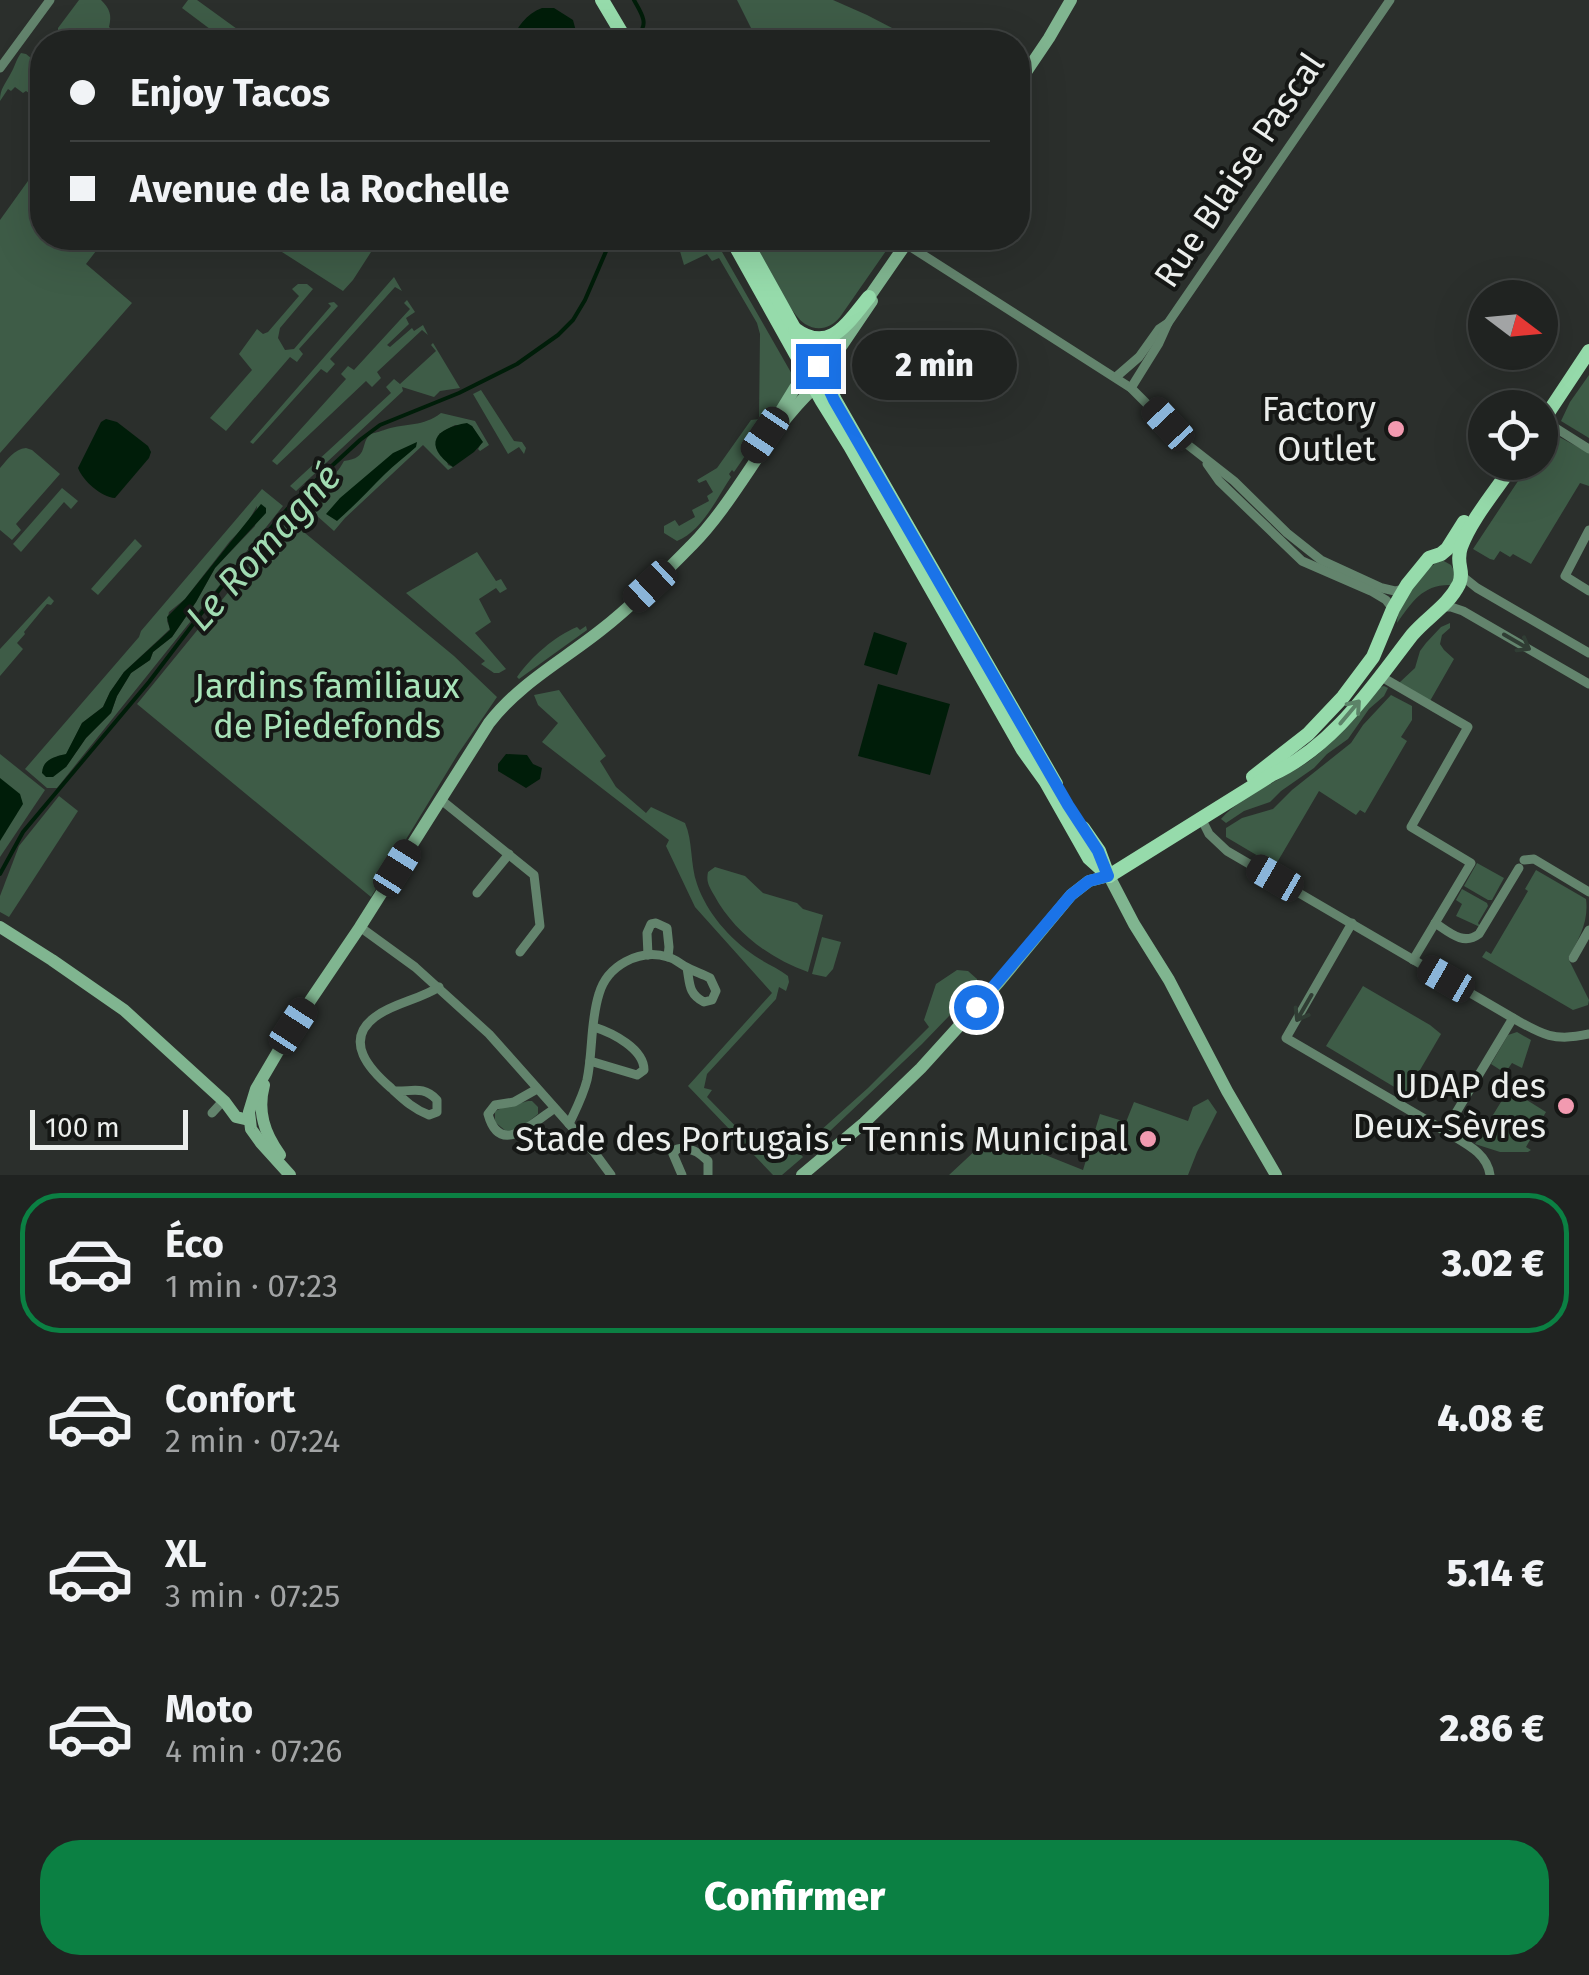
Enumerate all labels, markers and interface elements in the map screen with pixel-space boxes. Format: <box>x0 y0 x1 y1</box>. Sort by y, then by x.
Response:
street label: Rue Blaise Pascal <box>1145 45 1333 295</box>
text: Enjoy Tacos <box>130 70 330 116</box>
text: Avenue de la Rochelle <box>130 166 509 212</box>
north arrow <box>1468 280 1558 370</box>
map controls <box>1468 280 1558 480</box>
callout: 2 min <box>853 331 1018 401</box>
route end <box>796 344 841 389</box>
text: 2 min <box>895 346 974 384</box>
place label: Factory Outlet <box>1262 388 1376 470</box>
button: locate <box>1468 390 1558 480</box>
car <box>1137 392 1199 456</box>
car <box>736 402 794 468</box>
marker: Factory Outlet <box>1385 418 1407 440</box>
water label: Le Romagné <box>176 454 350 640</box>
car <box>618 555 682 617</box>
one-way arrow <box>1502 632 1531 652</box>
park label: Jardins familiaux de Piedefonds <box>194 665 460 747</box>
one-way arrow <box>1339 700 1361 726</box>
car <box>368 835 426 901</box>
car <box>1242 850 1308 906</box>
car <box>1413 951 1479 1007</box>
route start <box>954 985 999 1030</box>
one-way arrow <box>1293 992 1313 1022</box>
car <box>264 993 322 1059</box>
place label: UDAP des Deux-Sèvres <box>1352 1065 1546 1147</box>
marker: UDAP des Deux-Sèvres <box>1555 1095 1577 1117</box>
scale bar <box>30 1105 188 1150</box>
text: 100 m <box>45 1111 120 1144</box>
place label: Stade des Portugais - Tennis Municipal <box>515 1118 1128 1160</box>
marker: Stade des Portugais - Tennis Municipal <box>1137 1128 1159 1150</box>
icon: car <box>45 1218 135 1308</box>
text: Éco <box>165 1221 224 1267</box>
text: 3.02 € <box>1442 1240 1544 1286</box>
text: 1 min · 07:23 <box>165 1267 338 1305</box>
icon: car <box>45 1373 135 1463</box>
text: Confort <box>165 1376 295 1422</box>
text: 4.08 € <box>1437 1395 1544 1441</box>
text: 2 min · 07:24 <box>165 1422 340 1460</box>
icon: car <box>45 1528 135 1618</box>
text: XL <box>165 1531 207 1577</box>
text: 5.14 € <box>1447 1550 1544 1596</box>
text: 3 min · 07:25 <box>165 1577 340 1615</box>
icon: car <box>45 1683 135 1773</box>
text: Moto <box>165 1686 253 1732</box>
text: 2.86 € <box>1440 1705 1544 1751</box>
text: 4 min · 07:26 <box>165 1732 342 1770</box>
button: Confirmer <box>40 1840 1549 1955</box>

